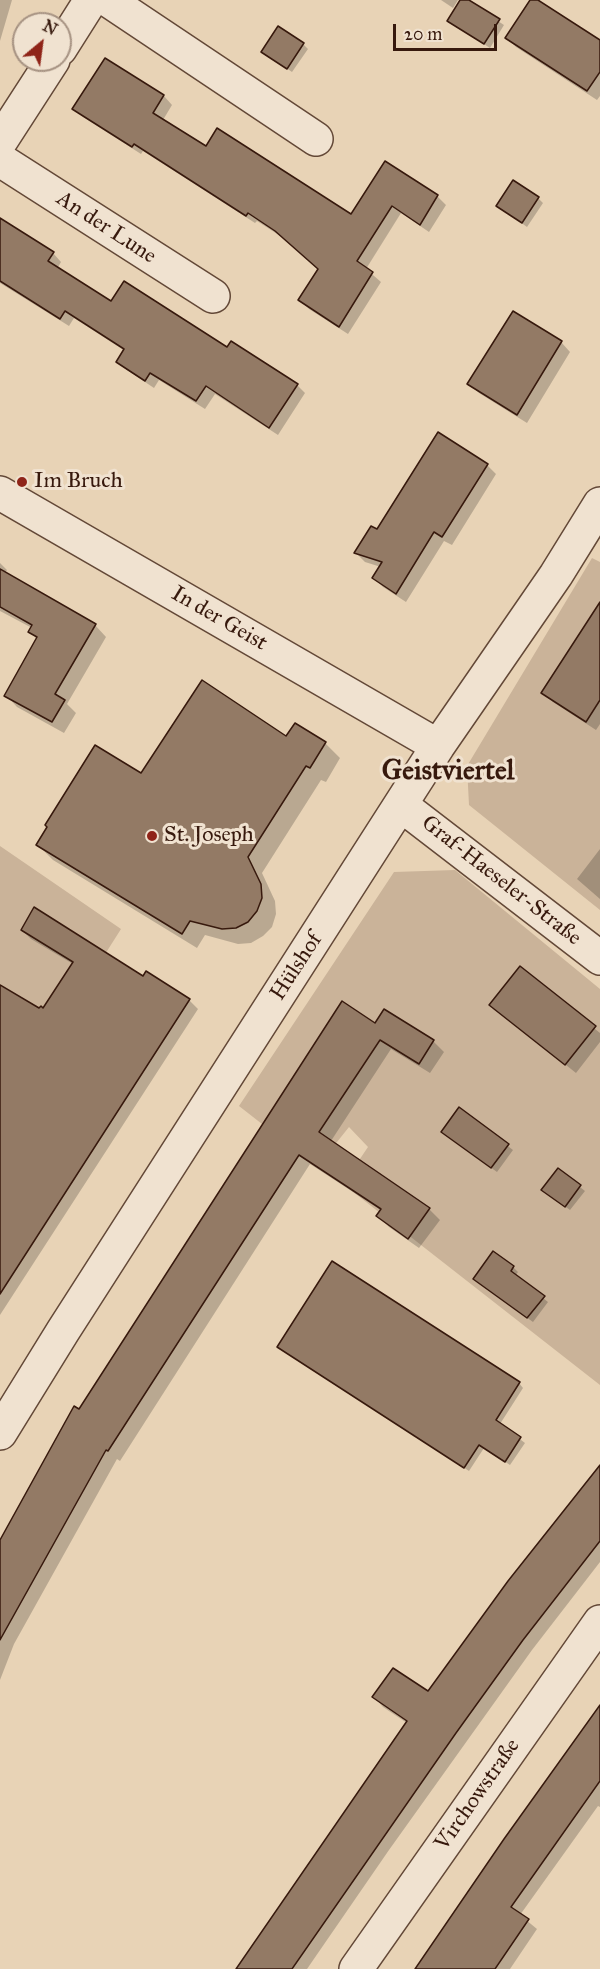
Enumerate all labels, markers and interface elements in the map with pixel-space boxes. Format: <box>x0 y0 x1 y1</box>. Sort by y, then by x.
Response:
north arrow <box>12 12 72 72</box>
scale bar <box>396 12 500 50</box>
text: N <box>39 16 61 39</box>
text: 20 m <box>404 23 442 45</box>
street label: An der Lune <box>51 186 161 270</box>
place label: Im Bruch <box>34 469 123 495</box>
marker: Im Bruch <box>15 475 29 489</box>
street label: In der Geist <box>166 581 272 657</box>
district label: Geistviertel <box>382 755 514 789</box>
street label: Graf-Haeseler-Straße <box>416 810 586 952</box>
place label: St. Joseph <box>164 823 254 849</box>
marker: St. Joseph <box>145 829 159 843</box>
street label: Hülshof <box>265 928 329 1006</box>
street label: Virchowstraße <box>430 1734 526 1856</box>

